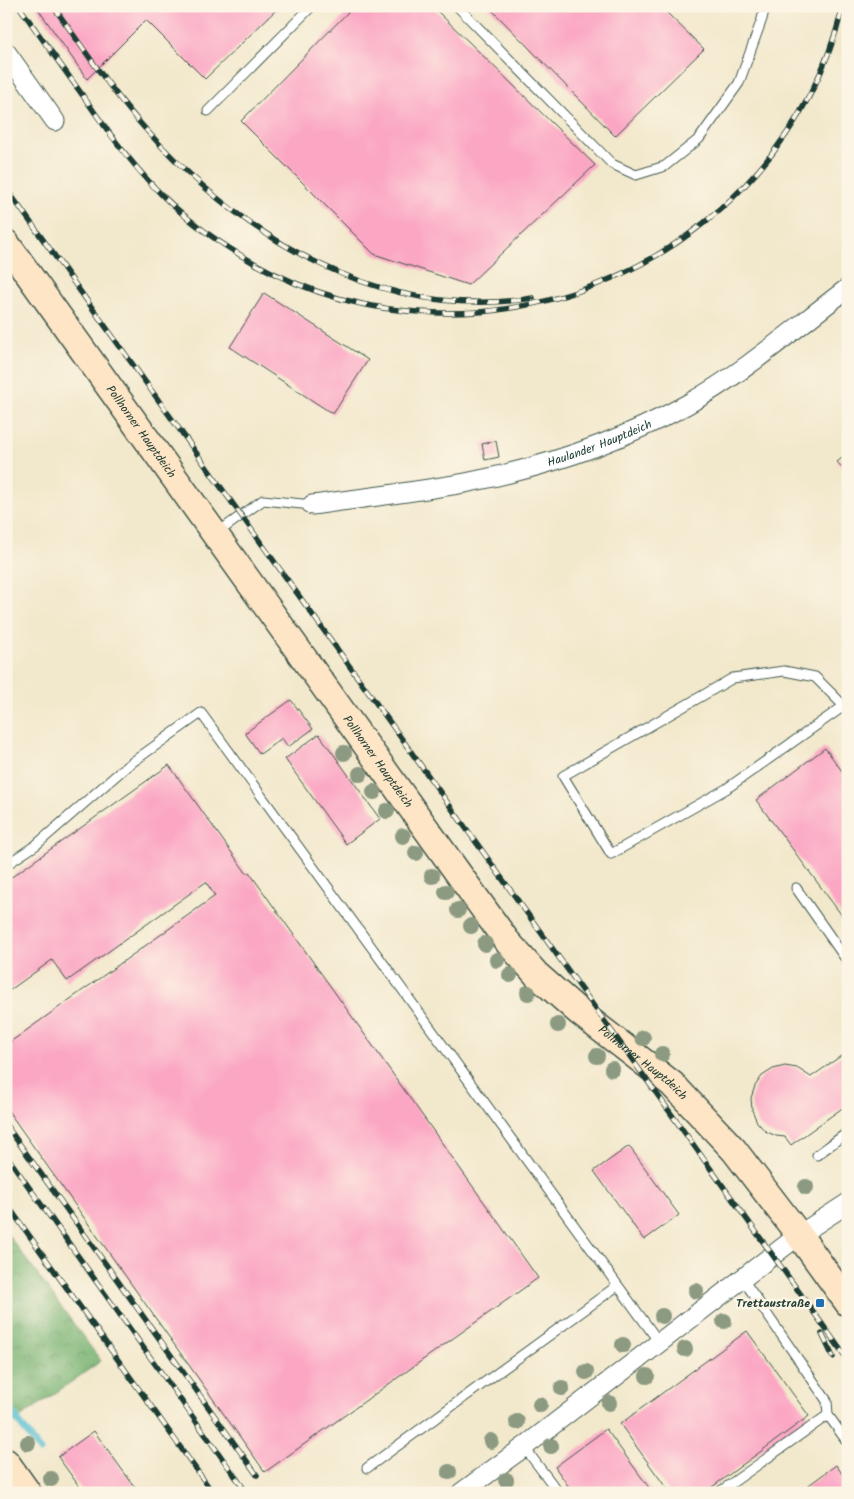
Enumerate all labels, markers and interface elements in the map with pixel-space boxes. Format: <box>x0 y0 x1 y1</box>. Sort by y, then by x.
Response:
street label: Pollhorner Hauptdeich <box>101 381 181 482</box>
street label: Haulander Hauptdeich <box>545 414 655 472</box>
street label: Pollhorner Hauptdeich <box>338 711 418 812</box>
street label: Pollhorner Hauptdeich <box>594 1021 692 1104</box>
place label: Trettaustraße <box>736 1294 810 1313</box>
marker: Trettaustraße <box>814 1297 826 1309</box>

